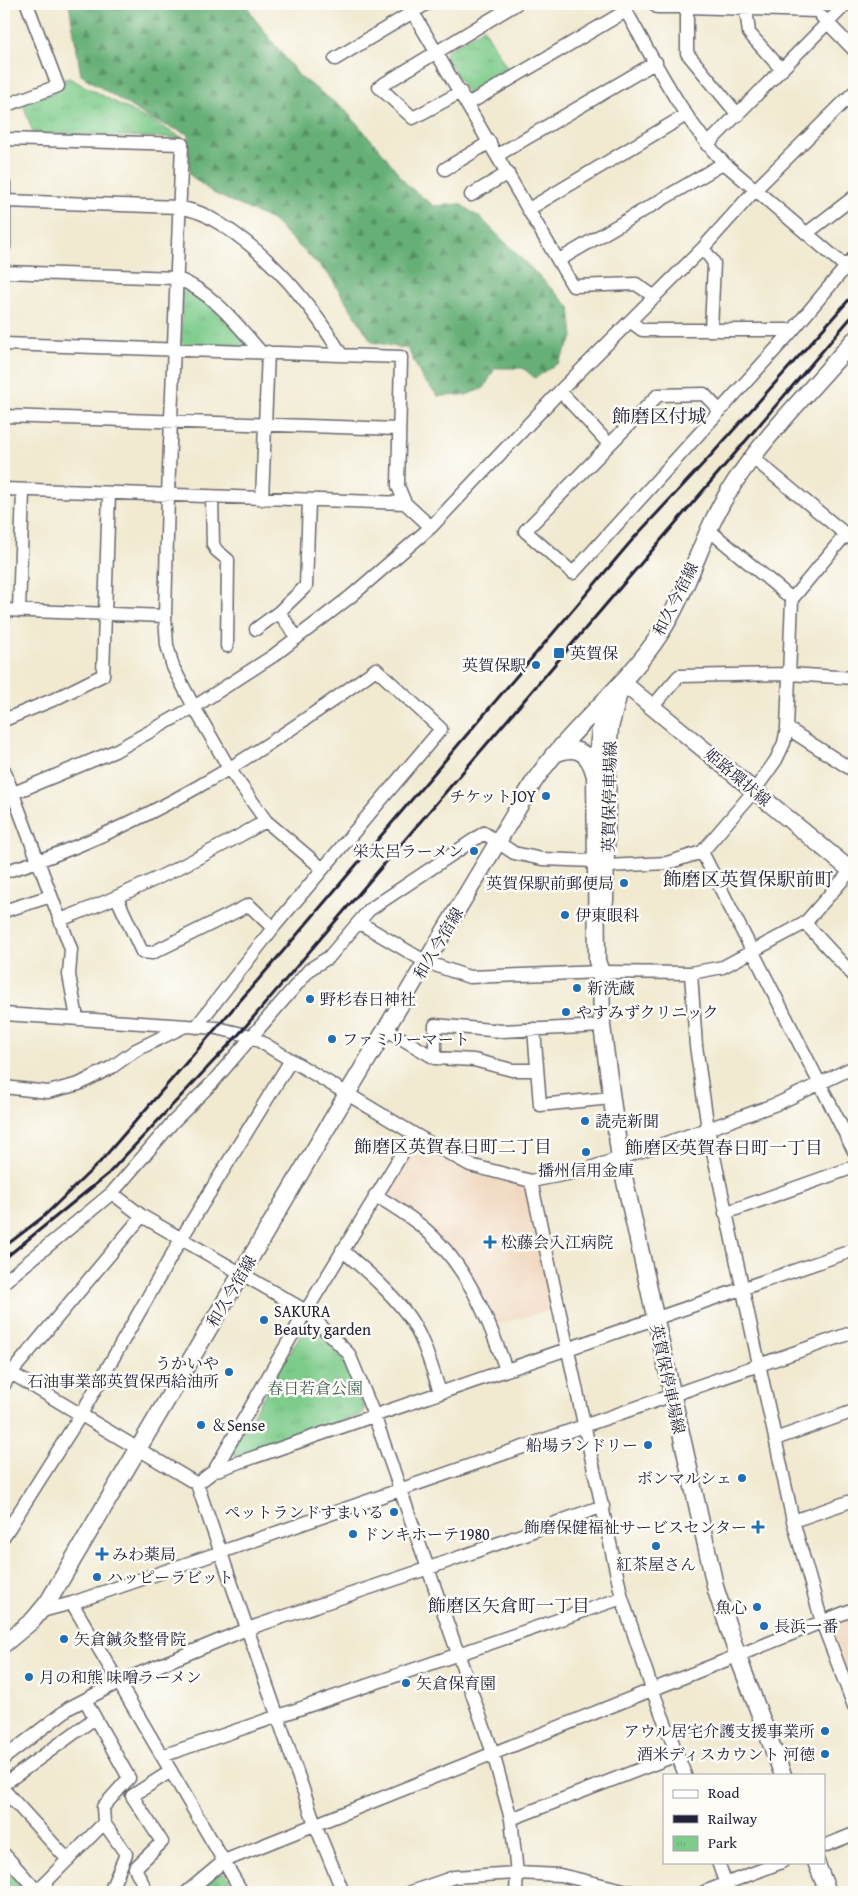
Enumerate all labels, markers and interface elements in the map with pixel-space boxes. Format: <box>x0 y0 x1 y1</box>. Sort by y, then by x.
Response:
district label: 飾磨区付城 <box>611 402 707 430</box>
street label: 和久今宿線 <box>646 558 704 640</box>
place label: 英賀保 <box>570 641 618 665</box>
marker: 英賀保 <box>552 646 566 660</box>
place label: 英賀保駅 <box>462 653 526 677</box>
marker: 英賀保駅 <box>530 659 542 671</box>
street label: 英賀保停車場線 <box>596 741 622 853</box>
street label: 姫路環状線 <box>700 742 776 812</box>
place label: チケットJOY <box>450 784 536 808</box>
marker: チケットJOY <box>540 790 552 802</box>
place label: 栄太呂ラーメン <box>353 839 464 863</box>
marker: 栄太呂ラーメン <box>468 845 480 857</box>
district label: 飾磨区英賀保駅前町 <box>662 865 834 893</box>
place label: 英賀保駅前郵便局 <box>486 871 614 895</box>
marker: 英賀保駅前郵便局 <box>618 877 630 889</box>
street label: 和久今宿線 <box>407 903 469 983</box>
place label: 伊東眼科 <box>575 903 639 927</box>
marker: 伊東眼科 <box>559 909 571 921</box>
place label: 新洗蔵 <box>587 976 635 1000</box>
marker: 新洗蔵 <box>571 982 583 994</box>
place label: 野杉春日神社 <box>320 987 416 1011</box>
marker: 野杉春日神社 <box>304 993 316 1005</box>
place label: やすみずクリニック <box>576 1000 719 1024</box>
marker: やすみずクリニック <box>560 1006 572 1018</box>
place label: ファミリーマート <box>342 1027 470 1051</box>
marker: ファミリーマート <box>326 1033 338 1045</box>
place label: 読売新聞 <box>595 1109 659 1133</box>
marker: 読売新聞 <box>579 1115 591 1127</box>
district label: 飾磨区英賀春日町二丁目 <box>354 1133 552 1160</box>
district label: 飾磨区英賀春日町一丁目 <box>625 1134 823 1161</box>
marker: 播州信用金庫 <box>580 1146 592 1158</box>
place label: 播州信用金庫 <box>538 1158 634 1182</box>
place label: 松藤会入江病院 <box>501 1230 613 1254</box>
marker: 松藤会入江病院 <box>483 1235 497 1249</box>
street label: 和久今宿線 <box>200 1251 262 1331</box>
place label: SAKURA Beauty garden <box>274 1299 371 1341</box>
marker: SAKURA Beauty garden <box>258 1314 270 1326</box>
street label: 英賀保停車場線 <box>645 1322 691 1436</box>
place label: うかいや 石油事業部英賀保西給油所 <box>27 1351 219 1393</box>
marker: うかいや 石油事業部英賀保西給油所 <box>223 1366 235 1378</box>
park label: 春日若倉公園 <box>267 1376 363 1400</box>
place label: ＆Sense <box>211 1413 265 1437</box>
marker: ＆Sense <box>195 1419 207 1431</box>
place label: 船場ランドリー <box>526 1433 638 1457</box>
marker: 船場ランドリー <box>642 1439 654 1451</box>
place label: ボンマルシェ <box>637 1466 732 1490</box>
marker: ボンマルシェ <box>736 1472 748 1484</box>
place label: ペットランドすまいる <box>224 1500 384 1524</box>
marker: ペットランドすまいる <box>388 1506 400 1518</box>
place label: 飾磨保健福祉サービスセンター <box>524 1515 747 1539</box>
marker: 飾磨保健福祉サービスセンター <box>751 1520 765 1534</box>
place label: ドンキホーテ1980 <box>363 1522 490 1546</box>
marker: ドンキホーテ1980 <box>347 1528 359 1540</box>
marker: 紅茶屋さん <box>650 1540 662 1552</box>
place label: みわ薬局 <box>112 1542 176 1566</box>
marker: みわ薬局 <box>96 1548 108 1560</box>
place label: 紅茶屋さん <box>616 1552 696 1576</box>
place label: ハッピーラビット <box>107 1565 234 1589</box>
marker: ハッピーラビット <box>91 1571 103 1583</box>
district label: 飾磨区矢倉町一丁目 <box>428 1592 590 1619</box>
place label: 魚心 <box>715 1595 747 1619</box>
marker: 魚心 <box>751 1601 763 1613</box>
place label: 長浜一番 <box>774 1614 838 1638</box>
marker: 長浜一番 <box>758 1620 770 1632</box>
place label: 矢倉鍼灸整骨院 <box>74 1627 186 1651</box>
marker: 矢倉鍼灸整骨院 <box>58 1633 70 1645</box>
place label: 月の和熊 味噌ラーメン <box>39 1665 202 1689</box>
marker: 月の和熊 味噌ラーメン <box>23 1671 35 1683</box>
place label: 矢倉保育園 <box>416 1671 496 1695</box>
marker: 矢倉保育園 <box>400 1677 412 1689</box>
place label: アウル居宅介護支援事業所 <box>623 1719 815 1743</box>
marker: アウル居宅介護支援事業所 <box>819 1725 831 1737</box>
place label: 酒米ディスカウント 河徳 <box>637 1742 815 1766</box>
marker: 酒米ディスカウント 河徳 <box>819 1748 831 1760</box>
legend <box>663 1774 826 1864</box>
text: Road <box>708 1782 739 1803</box>
text: Railway <box>708 1808 758 1829</box>
text: Park <box>708 1832 737 1853</box>

